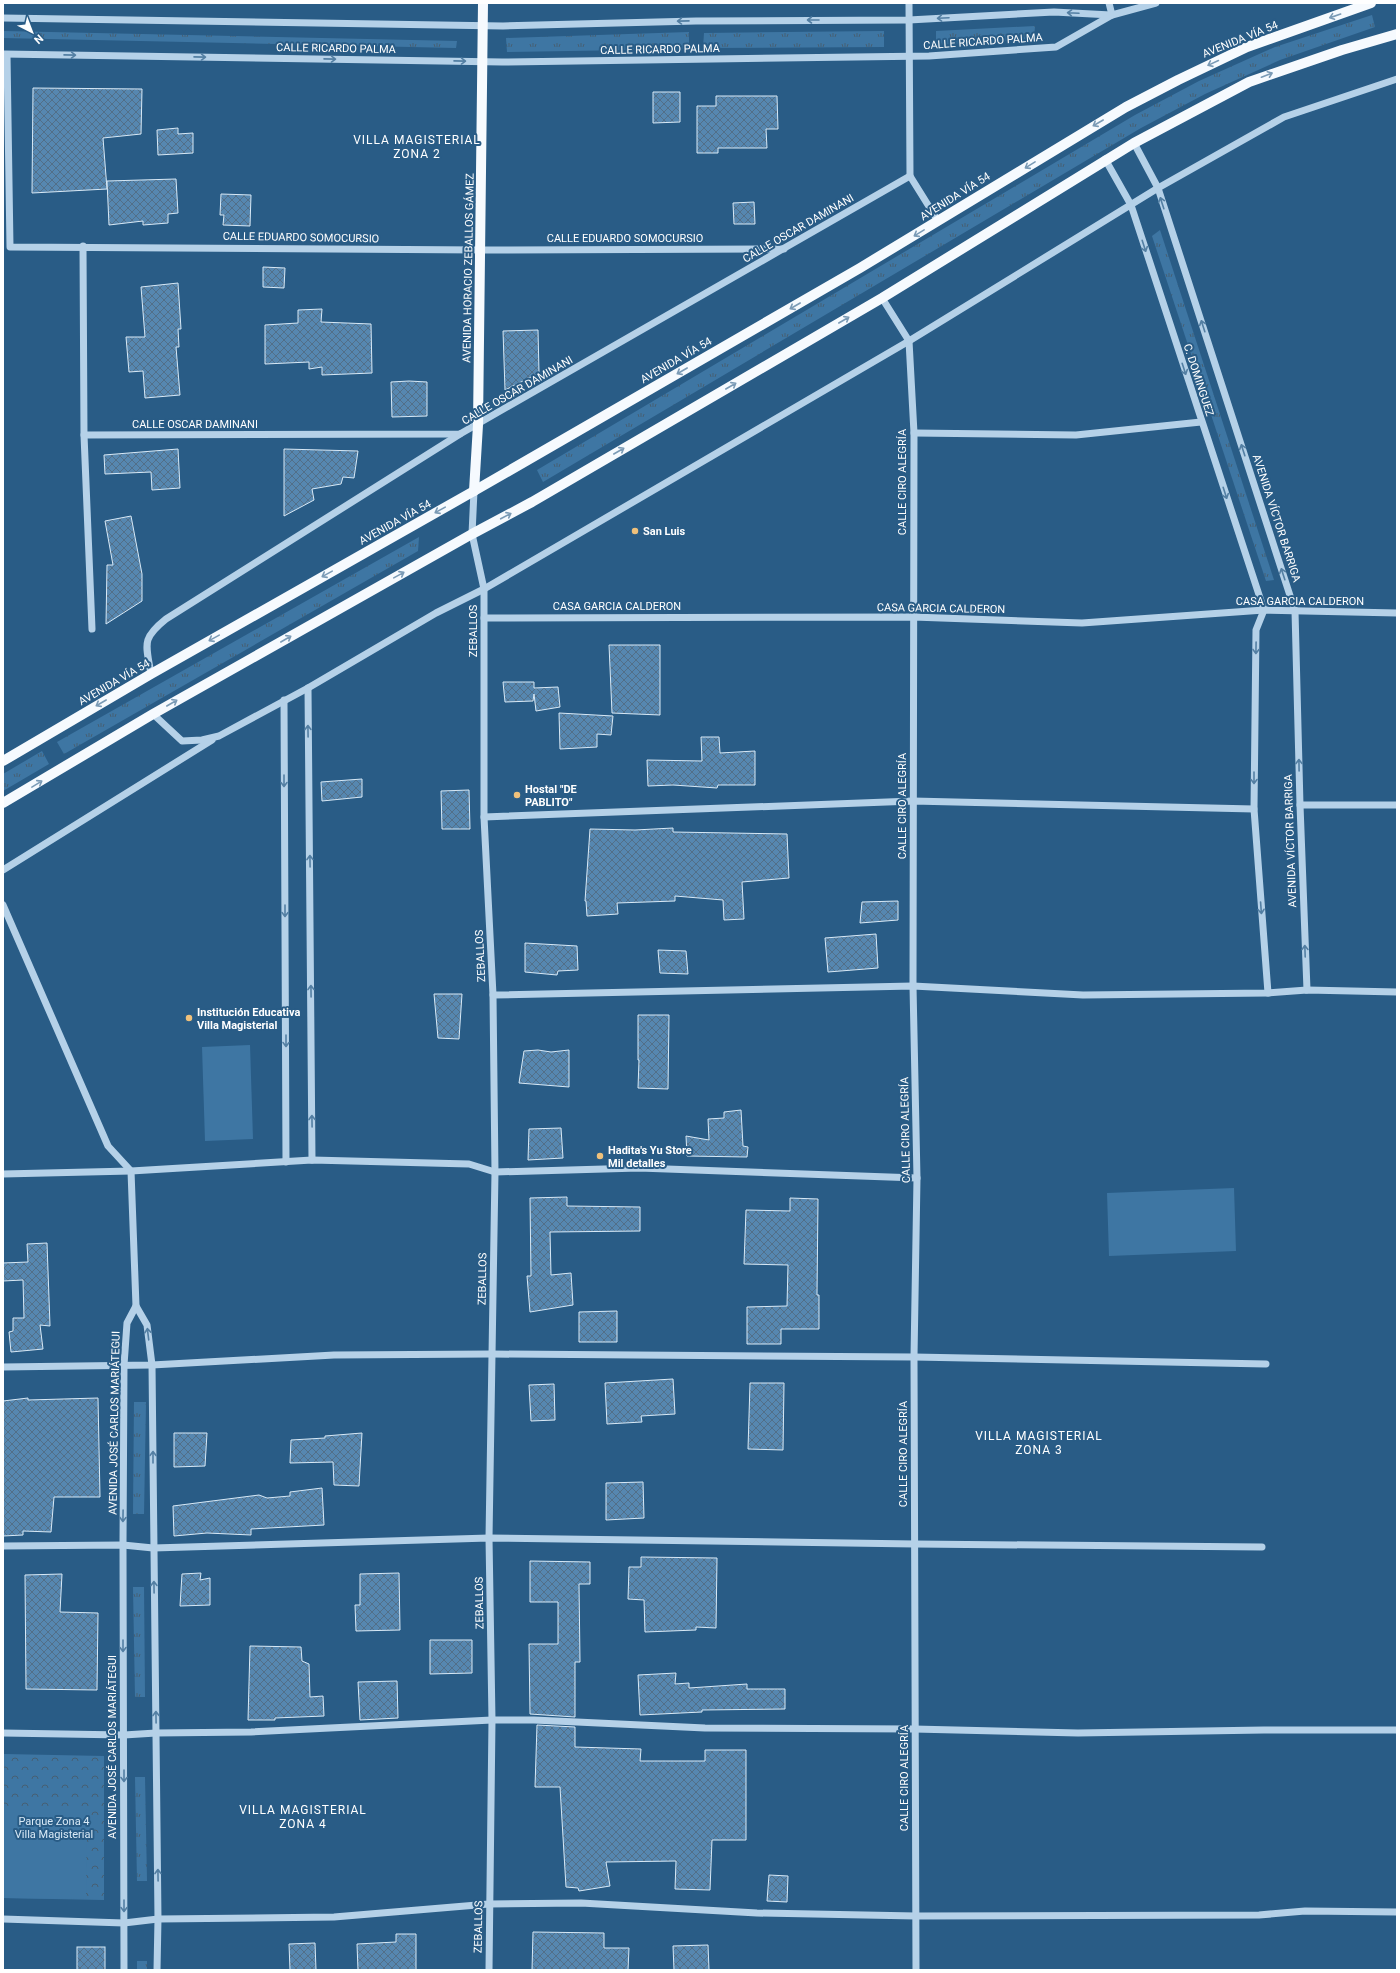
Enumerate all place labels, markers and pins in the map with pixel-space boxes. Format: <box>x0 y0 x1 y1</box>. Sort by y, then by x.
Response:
place label: San Luis <box>643 525 685 538</box>
marker: San Luis <box>630 526 640 536</box>
place label: Hostal "DE PABLITO" <box>525 783 577 809</box>
marker: Hostal "DE PABLITO" <box>512 790 522 800</box>
place label: Institución Educativa Villa Magisterial <box>197 1006 300 1032</box>
marker: Institución Educativa Villa Magisterial <box>184 1013 194 1023</box>
place label: Hadita's Yu Store Mil detalles <box>608 1144 692 1170</box>
marker: Hadita's Yu Store Mil detalles <box>595 1151 605 1161</box>

